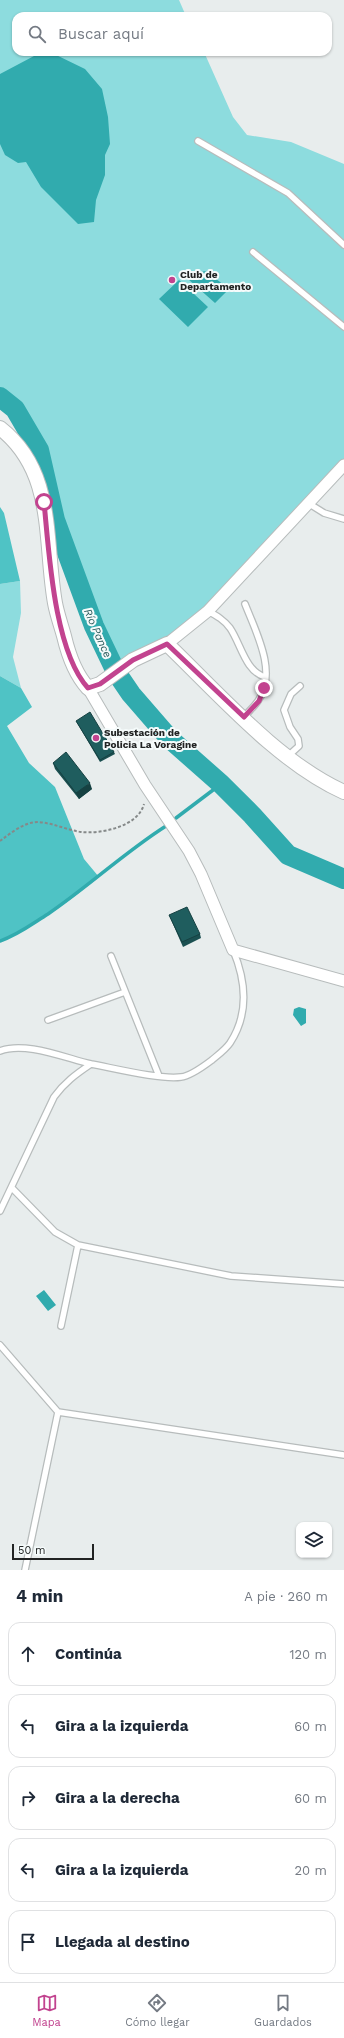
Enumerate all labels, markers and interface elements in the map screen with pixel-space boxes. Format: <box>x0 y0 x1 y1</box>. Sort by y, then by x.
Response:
search box <box>12 12 332 56</box>
icon: search <box>26 23 48 45</box>
text: Buscar aquí <box>58 25 144 43</box>
place label: Club de Departamento <box>180 269 251 292</box>
marker: Club de Departamento <box>167 275 177 285</box>
route start <box>35 493 53 511</box>
water label: Río Pance <box>81 607 114 660</box>
route end <box>255 679 273 697</box>
place label: Subestación de Policia La Voragine <box>104 727 197 750</box>
marker: Subestación de Policia La Voragine <box>91 733 101 743</box>
map controls <box>296 1522 332 1558</box>
button: layers <box>296 1522 332 1558</box>
scale bar <box>12 1542 94 1561</box>
text: 50 m <box>18 1544 45 1557</box>
text: 4 min <box>16 1586 63 1606</box>
text: A pie · 260 m <box>244 1589 328 1604</box>
icon: ahead <box>17 1643 39 1665</box>
text: Continúa <box>55 1645 122 1663</box>
text: 120 m <box>289 1647 327 1662</box>
icon: left <box>17 1715 39 1737</box>
text: Gira a la izquierda <box>55 1717 188 1735</box>
text: 60 m <box>294 1719 327 1734</box>
icon: right <box>17 1787 39 1809</box>
text: Gira a la derecha <box>55 1789 180 1807</box>
text: 60 m <box>294 1791 327 1806</box>
icon: left <box>17 1859 39 1881</box>
text: Gira a la izquierda <box>55 1861 188 1879</box>
text: 20 m <box>295 1863 327 1878</box>
icon: arrive <box>17 1931 39 1953</box>
text: Llegada al destino <box>55 1933 190 1951</box>
tab: Mapa <box>32 1992 61 2029</box>
tab: Cómo llegar <box>125 1992 190 2029</box>
tab: Guardados <box>254 1992 312 2029</box>

